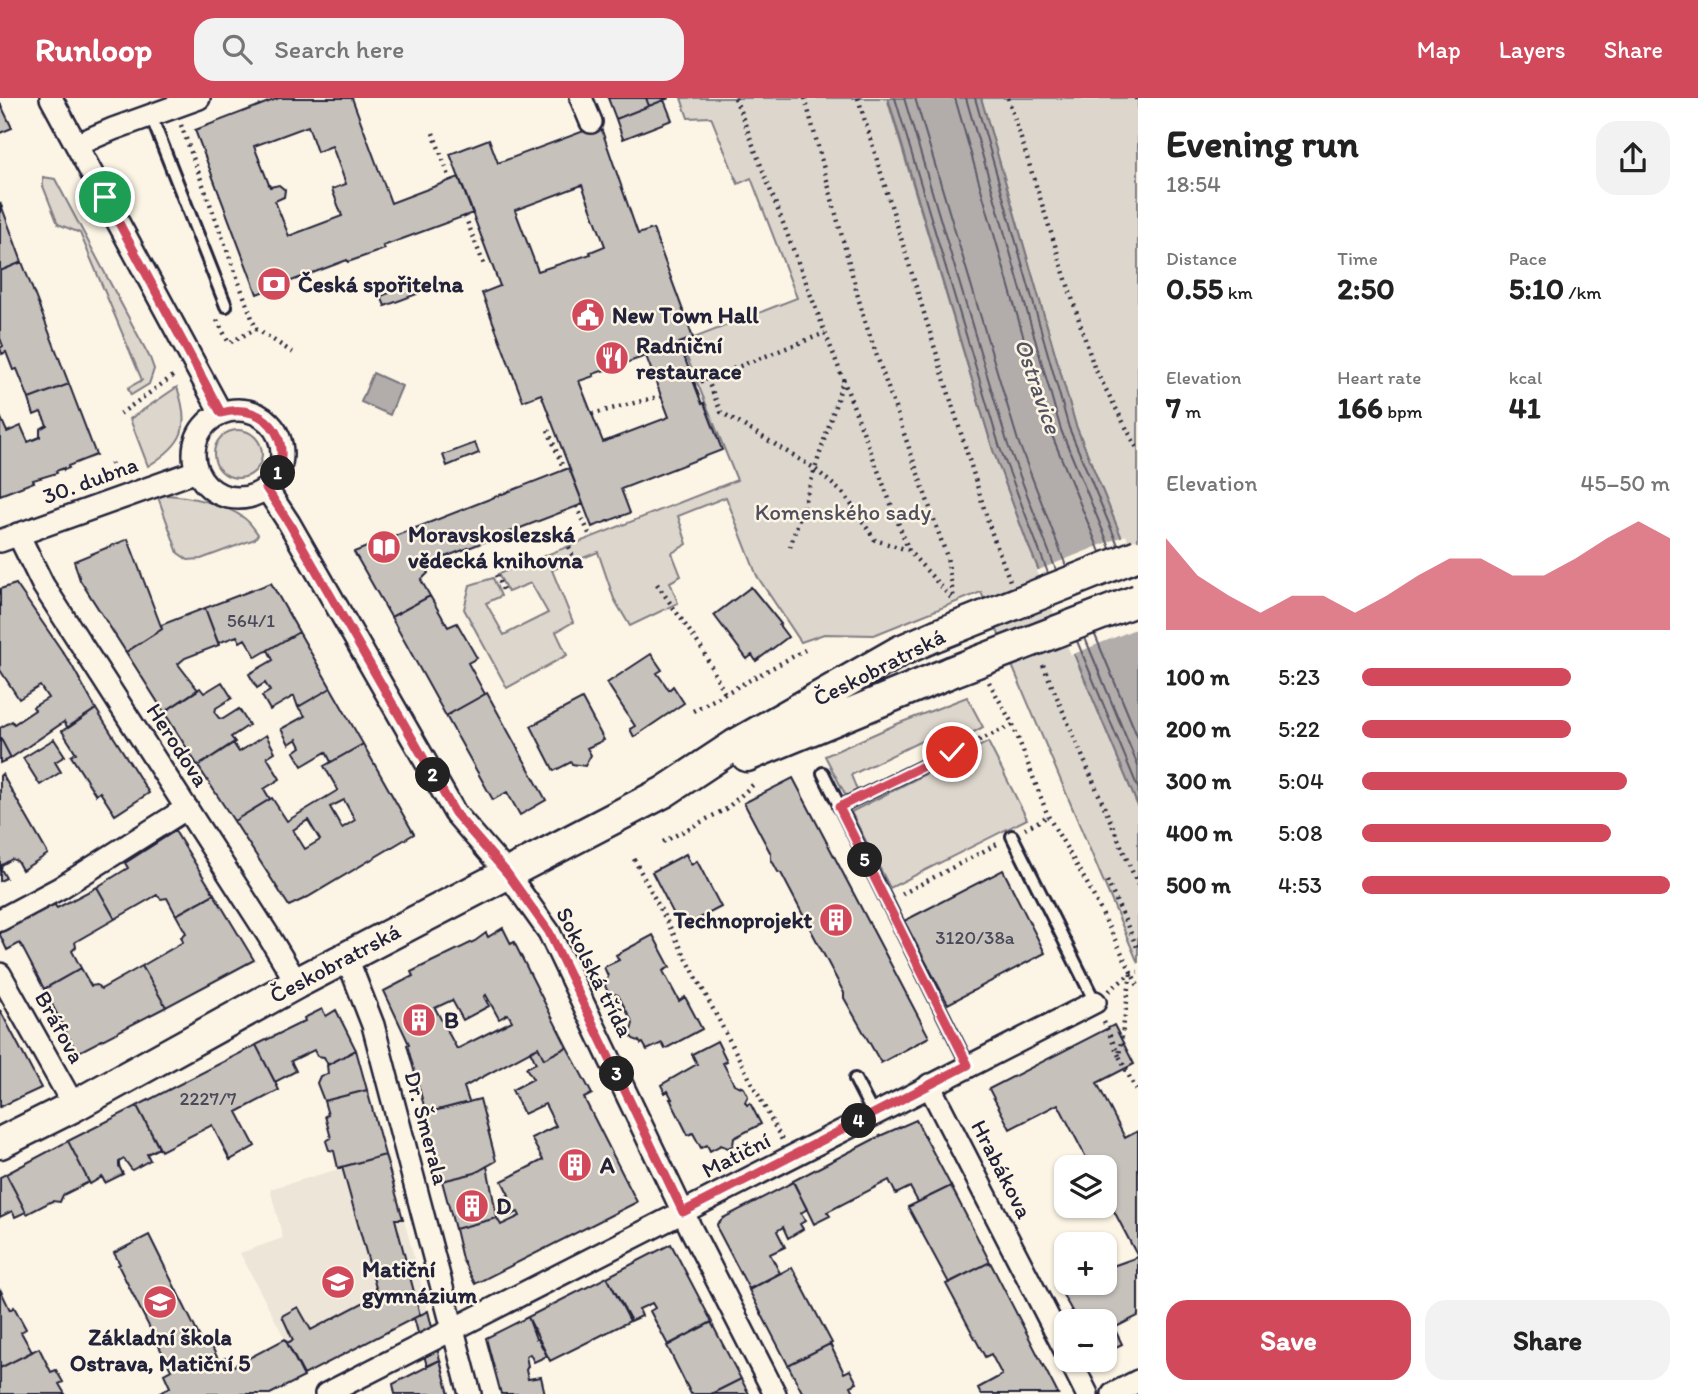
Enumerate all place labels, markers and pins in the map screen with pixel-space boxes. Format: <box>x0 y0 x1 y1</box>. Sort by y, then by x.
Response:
pin <box>75 167 135 227</box>
bank icon: Česká spořitelna <box>255 265 293 303</box>
place label: Česká spořitelna <box>298 270 464 298</box>
public building icon: New Town Hall <box>569 296 607 334</box>
place label: New Town Hall <box>612 301 759 329</box>
place label: Radniční restaurace <box>636 331 742 385</box>
restaurant icon: Radniční restaurace <box>593 339 631 377</box>
pin: 1 <box>260 456 296 490</box>
place label: Moravskoslezská vědecká knihovna <box>408 520 584 574</box>
library icon: Moravskoslezská vědecká knihovna <box>365 528 403 566</box>
pin <box>922 722 982 782</box>
pin: 2 <box>416 758 450 792</box>
pin: 5 <box>848 842 882 878</box>
building icon: Technoprojekt <box>817 901 855 939</box>
place label: Technoprojekt <box>672 906 812 934</box>
building icon: B <box>400 1001 438 1039</box>
place label: B <box>444 1006 459 1034</box>
pin: 3 <box>600 1056 634 1091</box>
pin: 4 <box>842 1104 876 1138</box>
building icon: A <box>556 1146 594 1184</box>
place label: A <box>599 1151 615 1179</box>
building icon: D <box>453 1187 491 1225</box>
place label: D <box>496 1192 511 1220</box>
place label: Matiční gymnázium <box>362 1255 478 1309</box>
school or university icon: Matiční gymnázium <box>319 1263 357 1301</box>
school or university icon: Základní škola Ostrava, Matiční 5 <box>141 1283 179 1321</box>
place label: Základní škola Ostrava, Matiční 5 <box>70 1323 250 1377</box>

